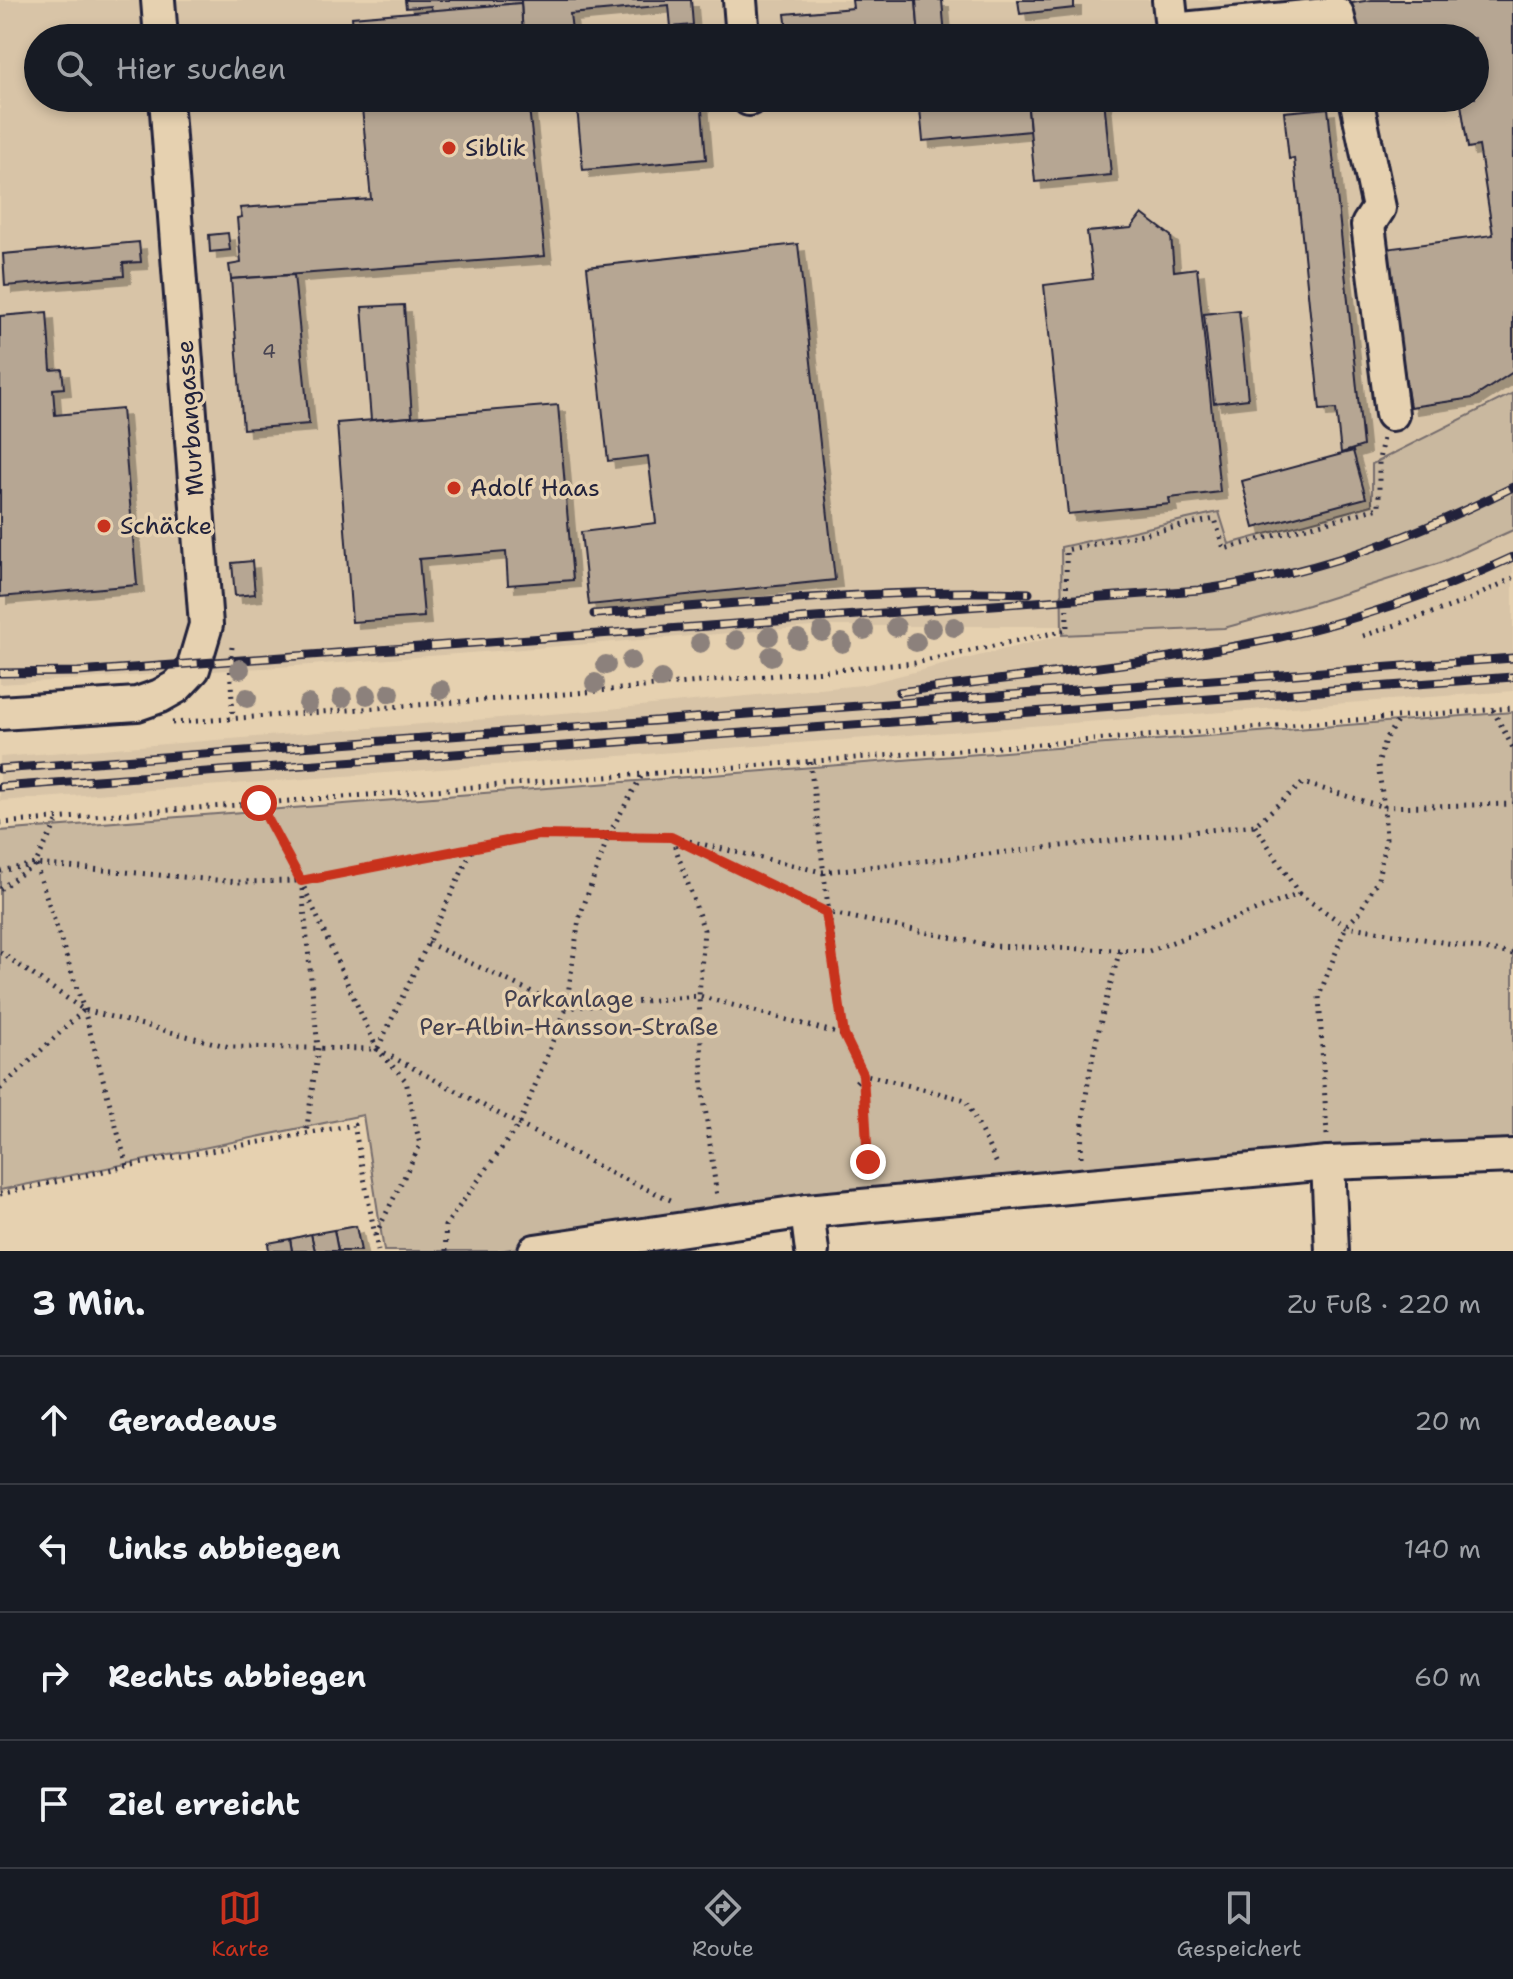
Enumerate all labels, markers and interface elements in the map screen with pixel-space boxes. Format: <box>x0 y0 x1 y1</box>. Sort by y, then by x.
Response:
search box <box>24 24 1489 112</box>
icon: search <box>52 46 96 90</box>
text: Hier suchen <box>116 48 286 89</box>
place label: Siblik <box>465 132 526 164</box>
marker: Siblik <box>440 139 458 157</box>
house number: 4 <box>262 338 276 364</box>
street label: Murbangasse <box>169 339 211 497</box>
place label: Adolf Haas <box>470 472 600 504</box>
marker: Adolf Haas <box>445 479 463 497</box>
place label: Schäcke <box>120 510 212 542</box>
marker: Schäcke <box>95 517 113 535</box>
route start <box>241 785 277 821</box>
park label: Parkanlage Per-Albin-Hansson-Straße <box>419 983 719 1043</box>
route end <box>850 1144 886 1180</box>
text: 3 Min. <box>32 1280 145 1326</box>
text: Zu Fuß · 220 m <box>1287 1286 1481 1321</box>
icon: ahead <box>32 1398 76 1442</box>
text: Geradeaus <box>108 1400 277 1441</box>
text: 20 m <box>1414 1403 1481 1438</box>
icon: left <box>32 1526 76 1570</box>
text: Links abbiegen <box>108 1528 341 1569</box>
text: 140 m <box>1404 1531 1481 1566</box>
icon: right <box>32 1654 76 1698</box>
text: Rechts abbiegen <box>108 1656 366 1697</box>
text: 60 m <box>1414 1659 1481 1694</box>
icon: arrive <box>32 1782 76 1826</box>
text: Ziel erreicht <box>108 1784 300 1825</box>
tab: Karte <box>211 1886 269 1963</box>
tab: Route <box>692 1886 754 1963</box>
tab: Gespeichert <box>1176 1886 1302 1963</box>

